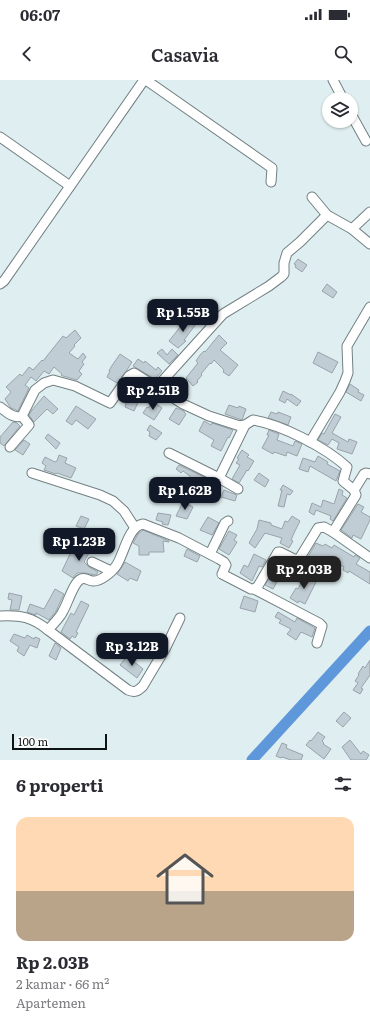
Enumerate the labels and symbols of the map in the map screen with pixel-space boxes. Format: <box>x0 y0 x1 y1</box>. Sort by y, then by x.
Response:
pin: Rp 1.55B <box>142 299 224 333</box>
pin: Rp 2.51B <box>112 377 194 411</box>
pin: Rp 1.62B <box>144 477 226 511</box>
pin: Rp 1.23B <box>38 528 120 562</box>
pin: Rp 2.03B <box>263 556 345 590</box>
pin: Rp 3.12B <box>91 633 173 667</box>
scale bar <box>12 732 107 751</box>

